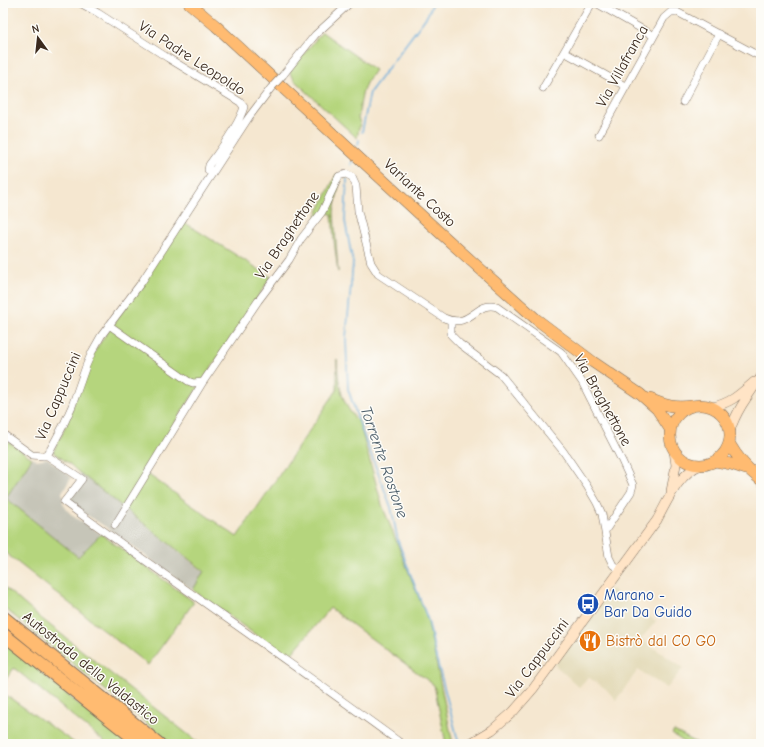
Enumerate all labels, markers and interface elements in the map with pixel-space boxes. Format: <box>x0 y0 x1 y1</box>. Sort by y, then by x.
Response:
street label: Via Padre Leopoldo <box>135 17 249 99</box>
north arrow <box>18 18 58 58</box>
text: N <box>30 22 41 36</box>
street label: Via Villafranca <box>592 22 652 110</box>
street label: Variante Costo <box>380 155 460 231</box>
street label: Via Braghettone <box>251 187 323 282</box>
street label: Via Cappuccini <box>31 349 85 443</box>
street label: Via Braghettone <box>570 351 636 450</box>
water label: Torrente Rostone <box>356 404 412 521</box>
place label: Marano - Bar Da Guido <box>604 586 692 621</box>
bus stop icon: Marano - Bar Da Guido <box>575 591 601 617</box>
street label: Autostrada della Valdastico <box>19 607 163 729</box>
street label: Via Cappuccini <box>501 615 573 701</box>
restaurant icon: Bistrò dal CO GO <box>577 628 603 654</box>
place label: Bistrò dal CO GO <box>606 632 716 650</box>

